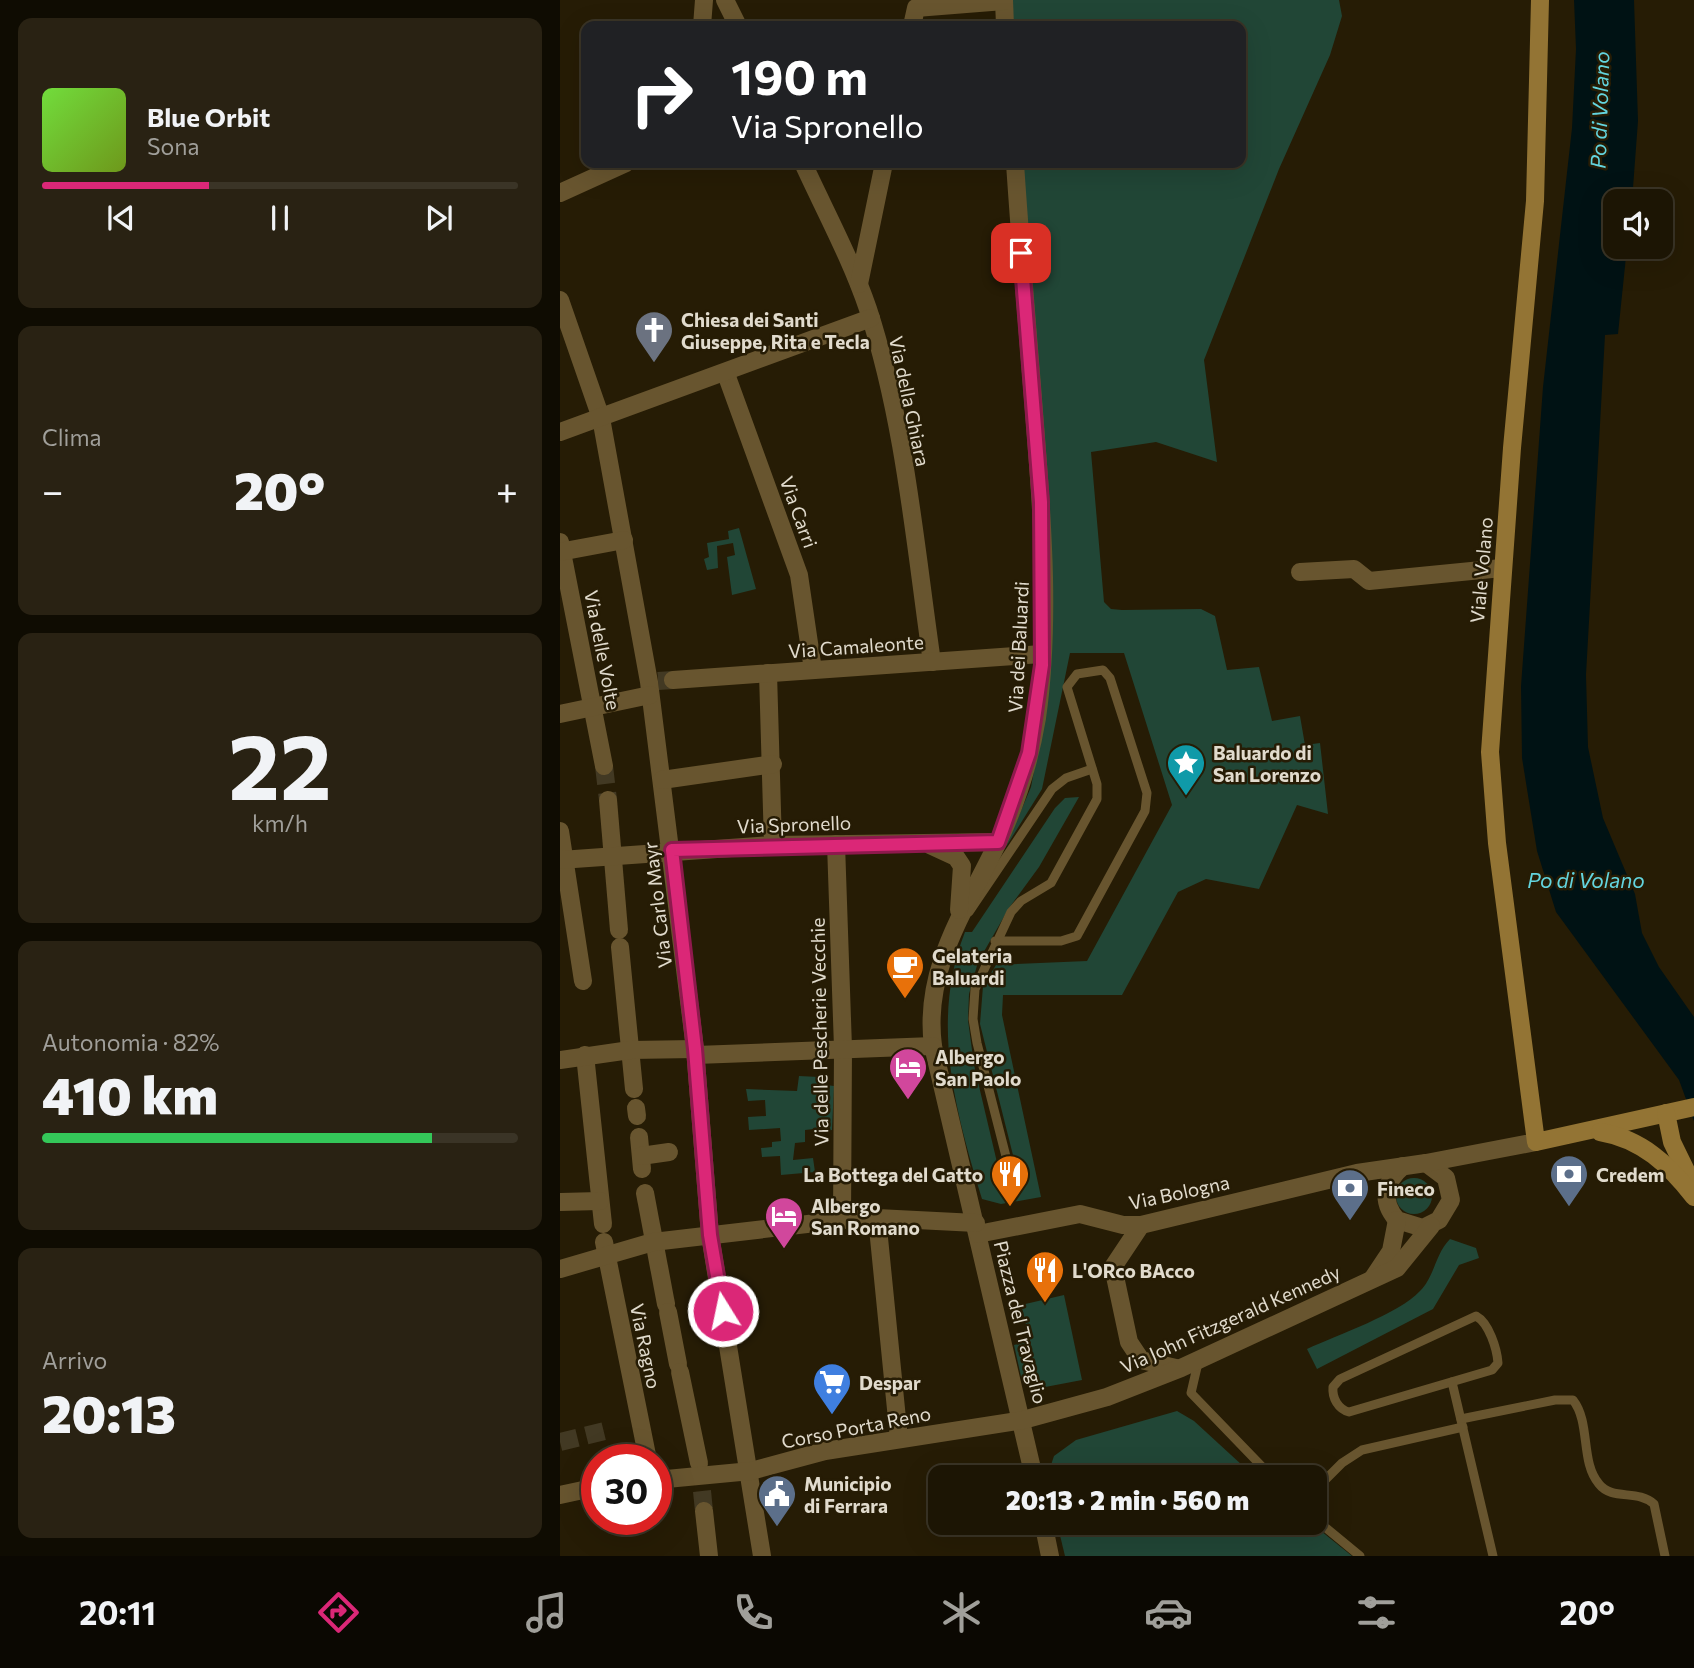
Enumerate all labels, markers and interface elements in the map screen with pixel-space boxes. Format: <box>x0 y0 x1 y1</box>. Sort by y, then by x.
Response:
text: 190 m <box>731 45 868 105</box>
icon: right <box>616 49 707 140</box>
water label: Po di Volano <box>1584 51 1614 169</box>
text: Blue Orbit <box>147 101 270 132</box>
text: Via Spronello <box>731 105 924 145</box>
text: Sona <box>147 132 199 160</box>
map controls <box>1603 189 1673 259</box>
button: sound <box>1603 189 1673 259</box>
icon: previous <box>102 199 140 237</box>
icon: pause <box>261 199 299 237</box>
icon: next <box>420 199 458 237</box>
pin <box>991 223 1051 283</box>
icon: arrive <box>1002 234 1040 272</box>
place label: Chiesa dei Santi Giuseppe, Rita e Tecla <box>681 308 870 353</box>
church icon: Chiesa dei Santi Giuseppe, Rita e Tecla <box>633 309 675 364</box>
street label: Via della Ghiara <box>885 334 935 468</box>
text: Clima <box>42 423 102 451</box>
text: 20° <box>234 457 325 521</box>
text: − <box>42 466 64 513</box>
text: + <box>496 466 518 513</box>
street label: Via Carri <box>775 473 823 551</box>
street label: Viale Volano <box>1465 516 1497 624</box>
street label: Via dei Baluardi <box>1003 581 1033 713</box>
street label: Via delle Volte <box>580 588 626 712</box>
street label: Via Camaleonte <box>787 630 925 662</box>
text: 22 <box>228 707 332 819</box>
place label: Baluardo di San Lorenzo <box>1213 741 1321 786</box>
place icon: Baluardo di San Lorenzo <box>1165 742 1207 797</box>
text: km/h <box>252 809 308 837</box>
street label: Via Spronello <box>736 811 852 837</box>
street label: Via Carlo Mayr <box>638 840 676 969</box>
water label: Po di Volano <box>1527 867 1645 892</box>
street label: Via delle Pescherie Vecchie <box>806 917 832 1147</box>
place label: Gelateria Baluardi <box>932 944 1012 989</box>
cafe icon: Gelateria Baluardi <box>884 945 926 1000</box>
text: Autonomia · 82% <box>42 1028 220 1056</box>
place label: Albergo San Paolo <box>935 1045 1021 1090</box>
hotel icon: Albergo San Paolo <box>887 1046 929 1101</box>
text: 410 km <box>42 1062 218 1126</box>
restaurant icon: La Bottega del Gatto <box>989 1153 1031 1208</box>
bank icon: Credem <box>1548 1153 1590 1208</box>
place label: La Bottega del Gatto <box>803 1163 983 1186</box>
place label: Credem <box>1596 1163 1664 1186</box>
bank icon: Fineco <box>1329 1167 1371 1222</box>
street label: Via Bologna <box>1127 1170 1231 1214</box>
place label: Fineco <box>1377 1177 1435 1200</box>
place label: Albergo San Romano <box>811 1194 920 1239</box>
hotel icon: Albergo San Romano <box>763 1195 805 1250</box>
street label: Piazza del Travaglio <box>990 1238 1052 1406</box>
restaurant icon: L'ORco BAcco <box>1024 1249 1066 1304</box>
place label: L'ORco BAcco <box>1072 1259 1195 1282</box>
street label: Via John Fitzgerald Kennedy <box>1116 1260 1344 1378</box>
position arrow <box>686 1274 760 1348</box>
street label: Via Ragno <box>626 1301 666 1391</box>
text: Arrivo <box>42 1346 107 1374</box>
supermarket icon: Despar <box>811 1361 853 1416</box>
place label: Despar <box>859 1371 921 1394</box>
text: 20:13 <box>42 1380 176 1444</box>
street label: Corso Porta Reno <box>779 1401 933 1453</box>
speed limit sign: 30 <box>581 1444 672 1535</box>
place label: Municipio di Ferrara <box>804 1472 892 1517</box>
public building icon: Municipio di Ferrara <box>756 1473 798 1528</box>
text: 20:13 · 2 min · 560 m <box>1006 1484 1249 1515</box>
icon: directions <box>314 1588 363 1637</box>
icon: music <box>522 1588 571 1637</box>
icon: phone <box>729 1588 778 1637</box>
icon: climate <box>937 1588 986 1637</box>
icon: car <box>1144 1588 1193 1637</box>
icon: filters <box>1352 1588 1401 1637</box>
text: 20:11 <box>79 1592 156 1632</box>
text: 20° <box>1559 1592 1615 1632</box>

